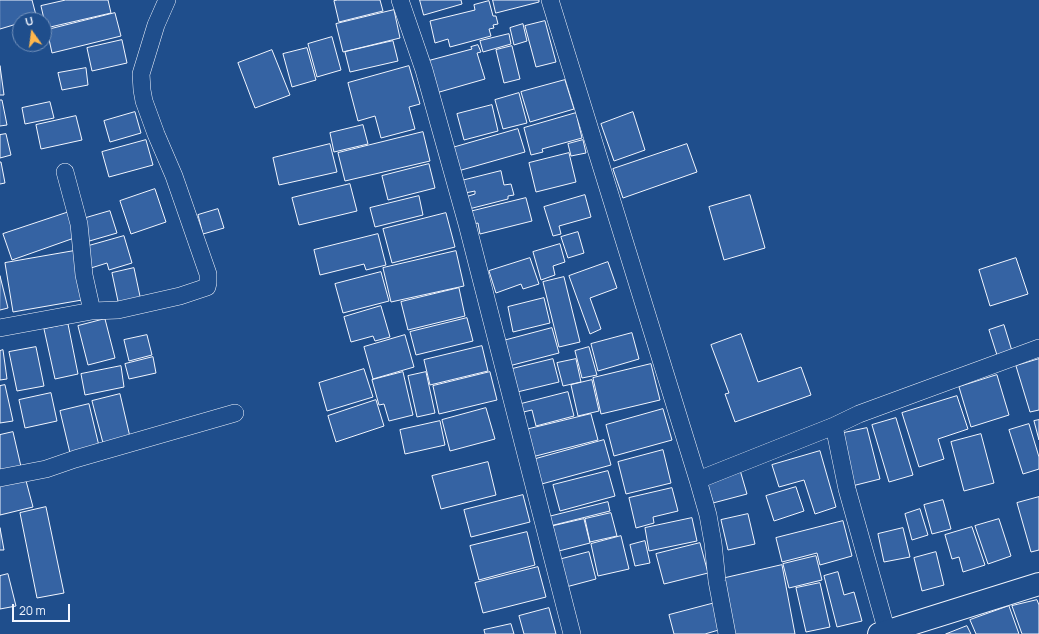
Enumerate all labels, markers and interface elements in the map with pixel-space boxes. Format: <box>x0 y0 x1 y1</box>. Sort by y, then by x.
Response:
north arrow <box>12 12 52 52</box>
text: U <box>24 13 35 29</box>
scale bar <box>14 596 72 622</box>
text: 20 m <box>19 602 46 619</box>

